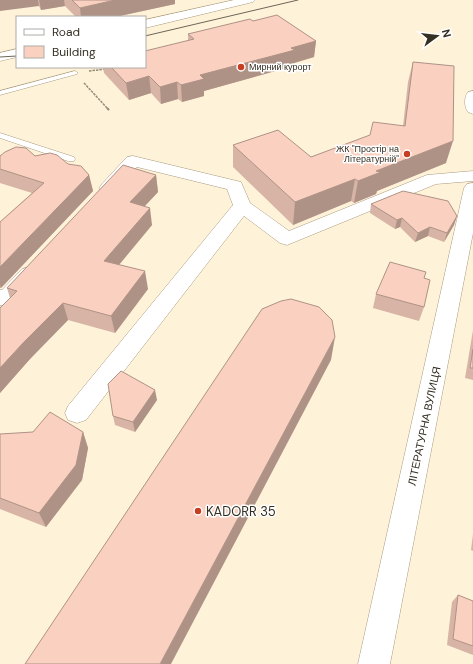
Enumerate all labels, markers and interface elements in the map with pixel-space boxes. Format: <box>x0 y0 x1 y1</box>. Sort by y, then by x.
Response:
legend <box>16 16 146 68</box>
north arrow <box>417 16 457 56</box>
text: Road <box>52 24 80 40</box>
text: N <box>439 28 454 39</box>
text: Building <box>52 44 96 60</box>
place label: Мирний курорт <box>249 61 311 73</box>
marker: Мирний курорт <box>236 62 246 72</box>
place label: ЖК "Простір на Літературній" <box>336 143 399 165</box>
marker: ЖК "Простір на Літературній" <box>402 149 412 159</box>
street label: ЛІТЕРАТУРНА ВУЛИЦЯ <box>405 365 443 487</box>
place label: KADORR 35 <box>206 503 276 520</box>
marker: KADORR 35 <box>193 506 203 516</box>

